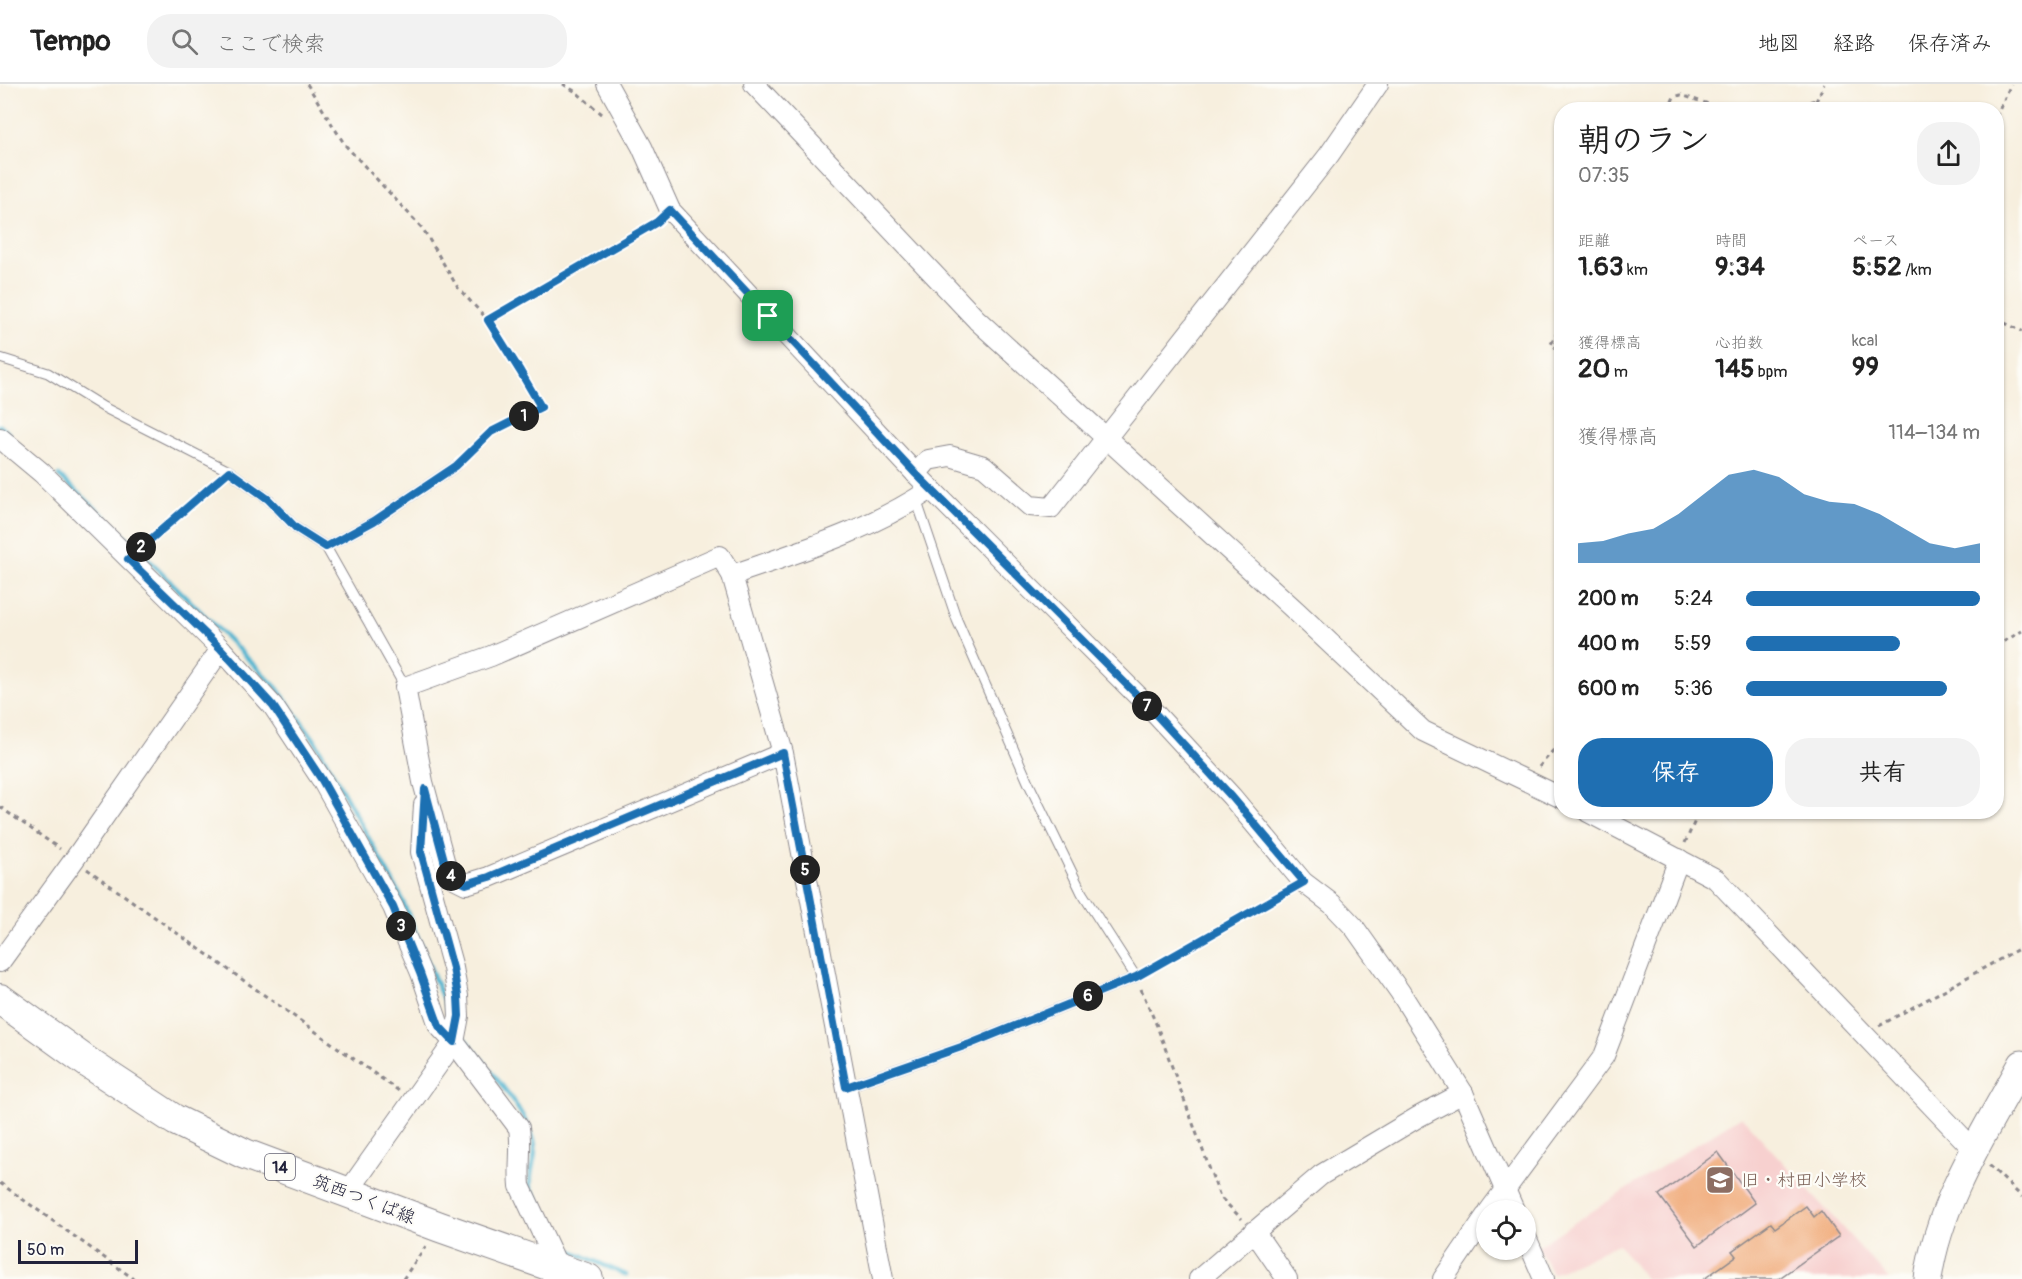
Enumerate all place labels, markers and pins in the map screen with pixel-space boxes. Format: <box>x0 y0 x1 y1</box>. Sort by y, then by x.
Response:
pin <box>742 290 793 341</box>
pin: 1 <box>509 401 539 431</box>
pin: 2 <box>126 532 156 562</box>
pin: 7 <box>1132 691 1162 721</box>
pin: 5 <box>790 855 820 885</box>
pin: 4 <box>436 861 466 891</box>
pin: 3 <box>386 911 416 941</box>
pin: 6 <box>1073 981 1103 1011</box>
school or university icon: 旧・村田小学校 <box>1704 1164 1736 1196</box>
place label: 旧・村田小学校 <box>1741 1169 1867 1192</box>

